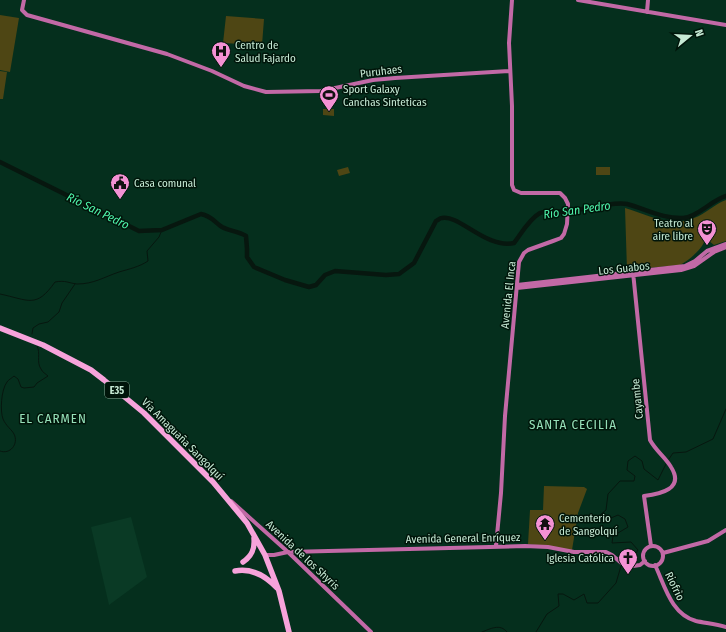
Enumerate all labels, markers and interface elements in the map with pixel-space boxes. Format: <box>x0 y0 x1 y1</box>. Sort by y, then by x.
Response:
north arrow <box>670 16 710 56</box>
text: N <box>692 28 706 38</box>
place label: Centro de Salud Fajardo <box>235 39 296 65</box>
hospital icon: Centro de Salud Fajardo <box>210 40 232 68</box>
street label: Puruhaes <box>359 62 403 81</box>
place label: Sport Galaxy Canchas Sinteticas <box>343 83 427 109</box>
sports icon: Sport Galaxy Canchas Sinteticas <box>318 84 340 112</box>
public building icon: Casa comunal <box>109 172 131 200</box>
place label: Casa comunal <box>134 177 196 190</box>
water label: Río San Pedro <box>65 190 131 232</box>
water label: Río San Pedro <box>543 198 611 222</box>
place label: Teatro al aire libre <box>653 217 693 243</box>
theatre icon: Teatro al aire libre <box>696 218 718 246</box>
street label: Los Guabos <box>598 259 651 278</box>
street label: Avenida El Inca <box>498 261 519 329</box>
street label: Cayambe <box>629 378 646 420</box>
road number: E35 <box>105 382 129 398</box>
street label: Vía Amaguaña Sangolquí <box>139 396 227 483</box>
district label: EL CARMEN <box>19 411 87 426</box>
district label: SANTA CECILIA <box>529 417 617 432</box>
place label: Cementerio de Sangolquí <box>559 512 618 538</box>
temple icon: Cementerio de Sangolquí <box>534 513 556 541</box>
street label: Avenida de los Shyris <box>263 518 342 593</box>
street label: Avenida General Enríquez <box>406 531 521 546</box>
church icon: Iglesia Católica <box>617 547 639 575</box>
place label: Iglesia Católica <box>546 552 614 565</box>
street label: Riofrìo <box>662 570 687 603</box>

